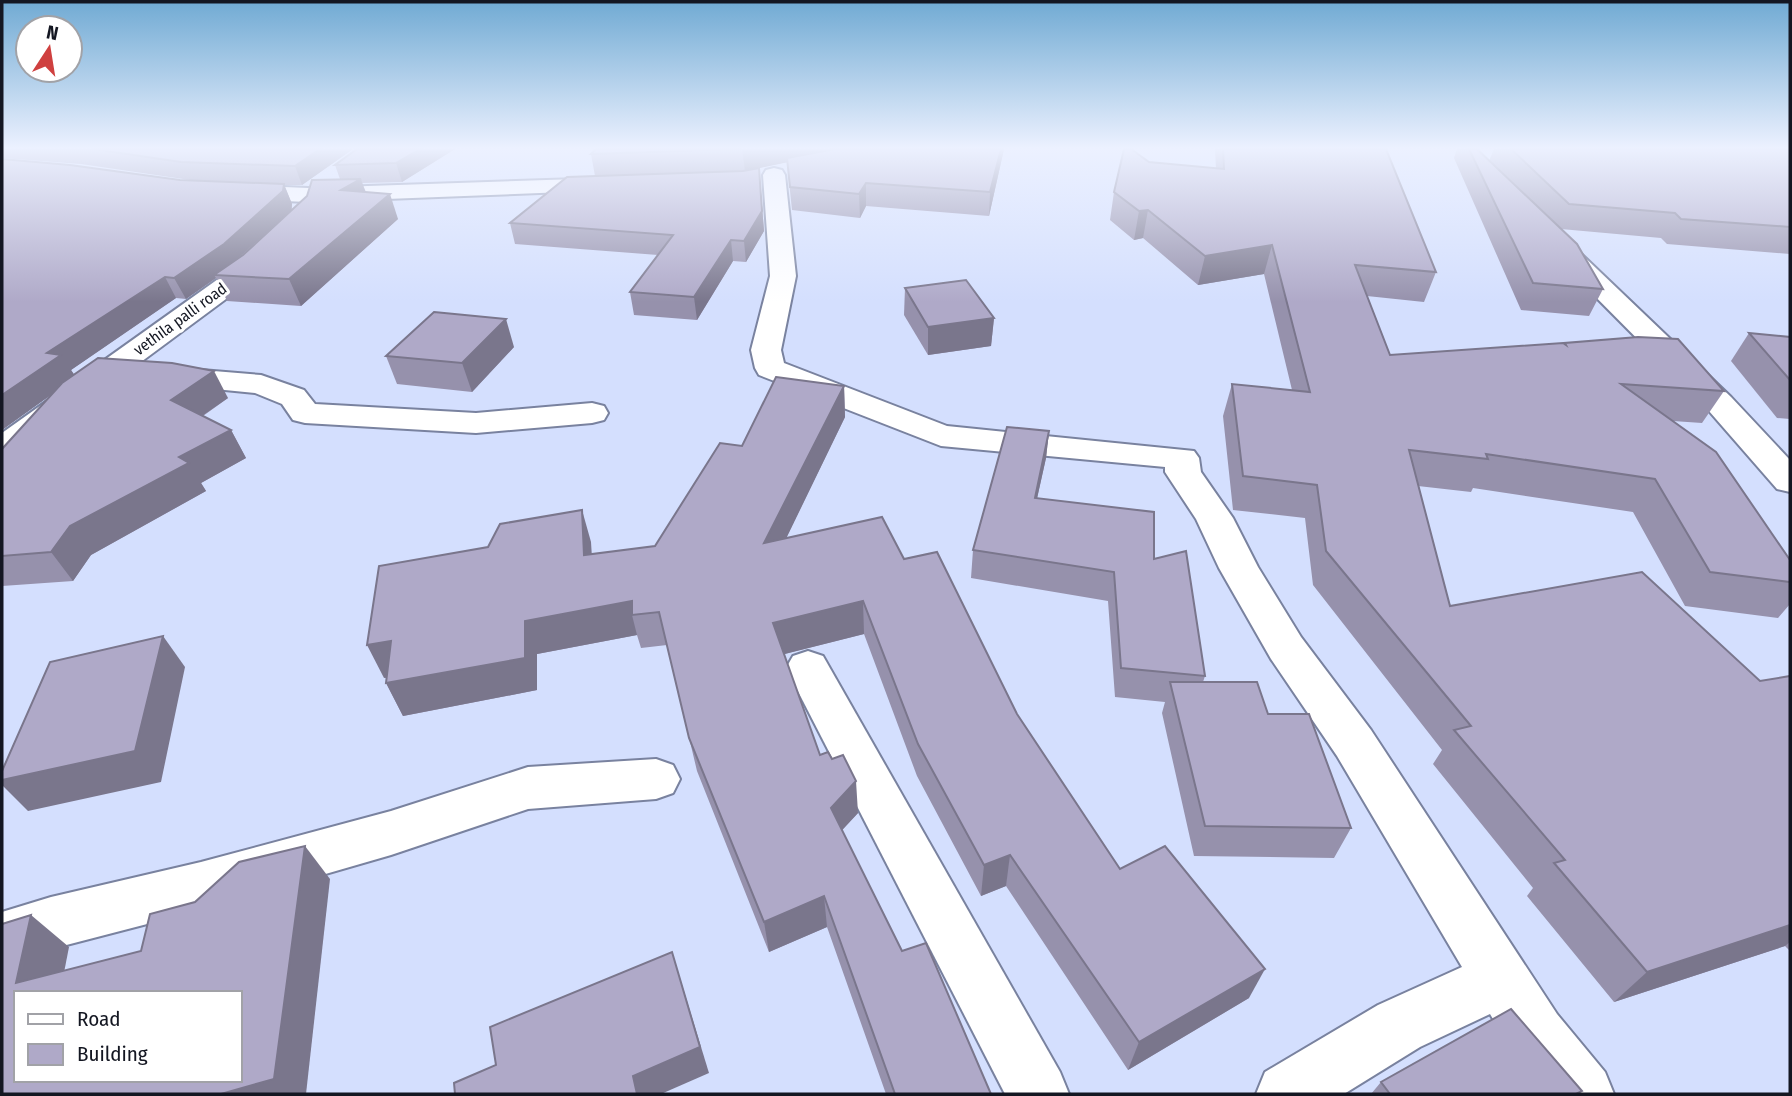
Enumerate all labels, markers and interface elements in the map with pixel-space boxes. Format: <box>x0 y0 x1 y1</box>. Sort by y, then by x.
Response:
north arrow <box>14 14 84 84</box>
text: N <box>44 20 60 45</box>
street label: vethila palli road <box>130 279 230 359</box>
legend <box>14 991 242 1082</box>
text: Road <box>77 1006 121 1032</box>
text: Building <box>77 1041 148 1067</box>

